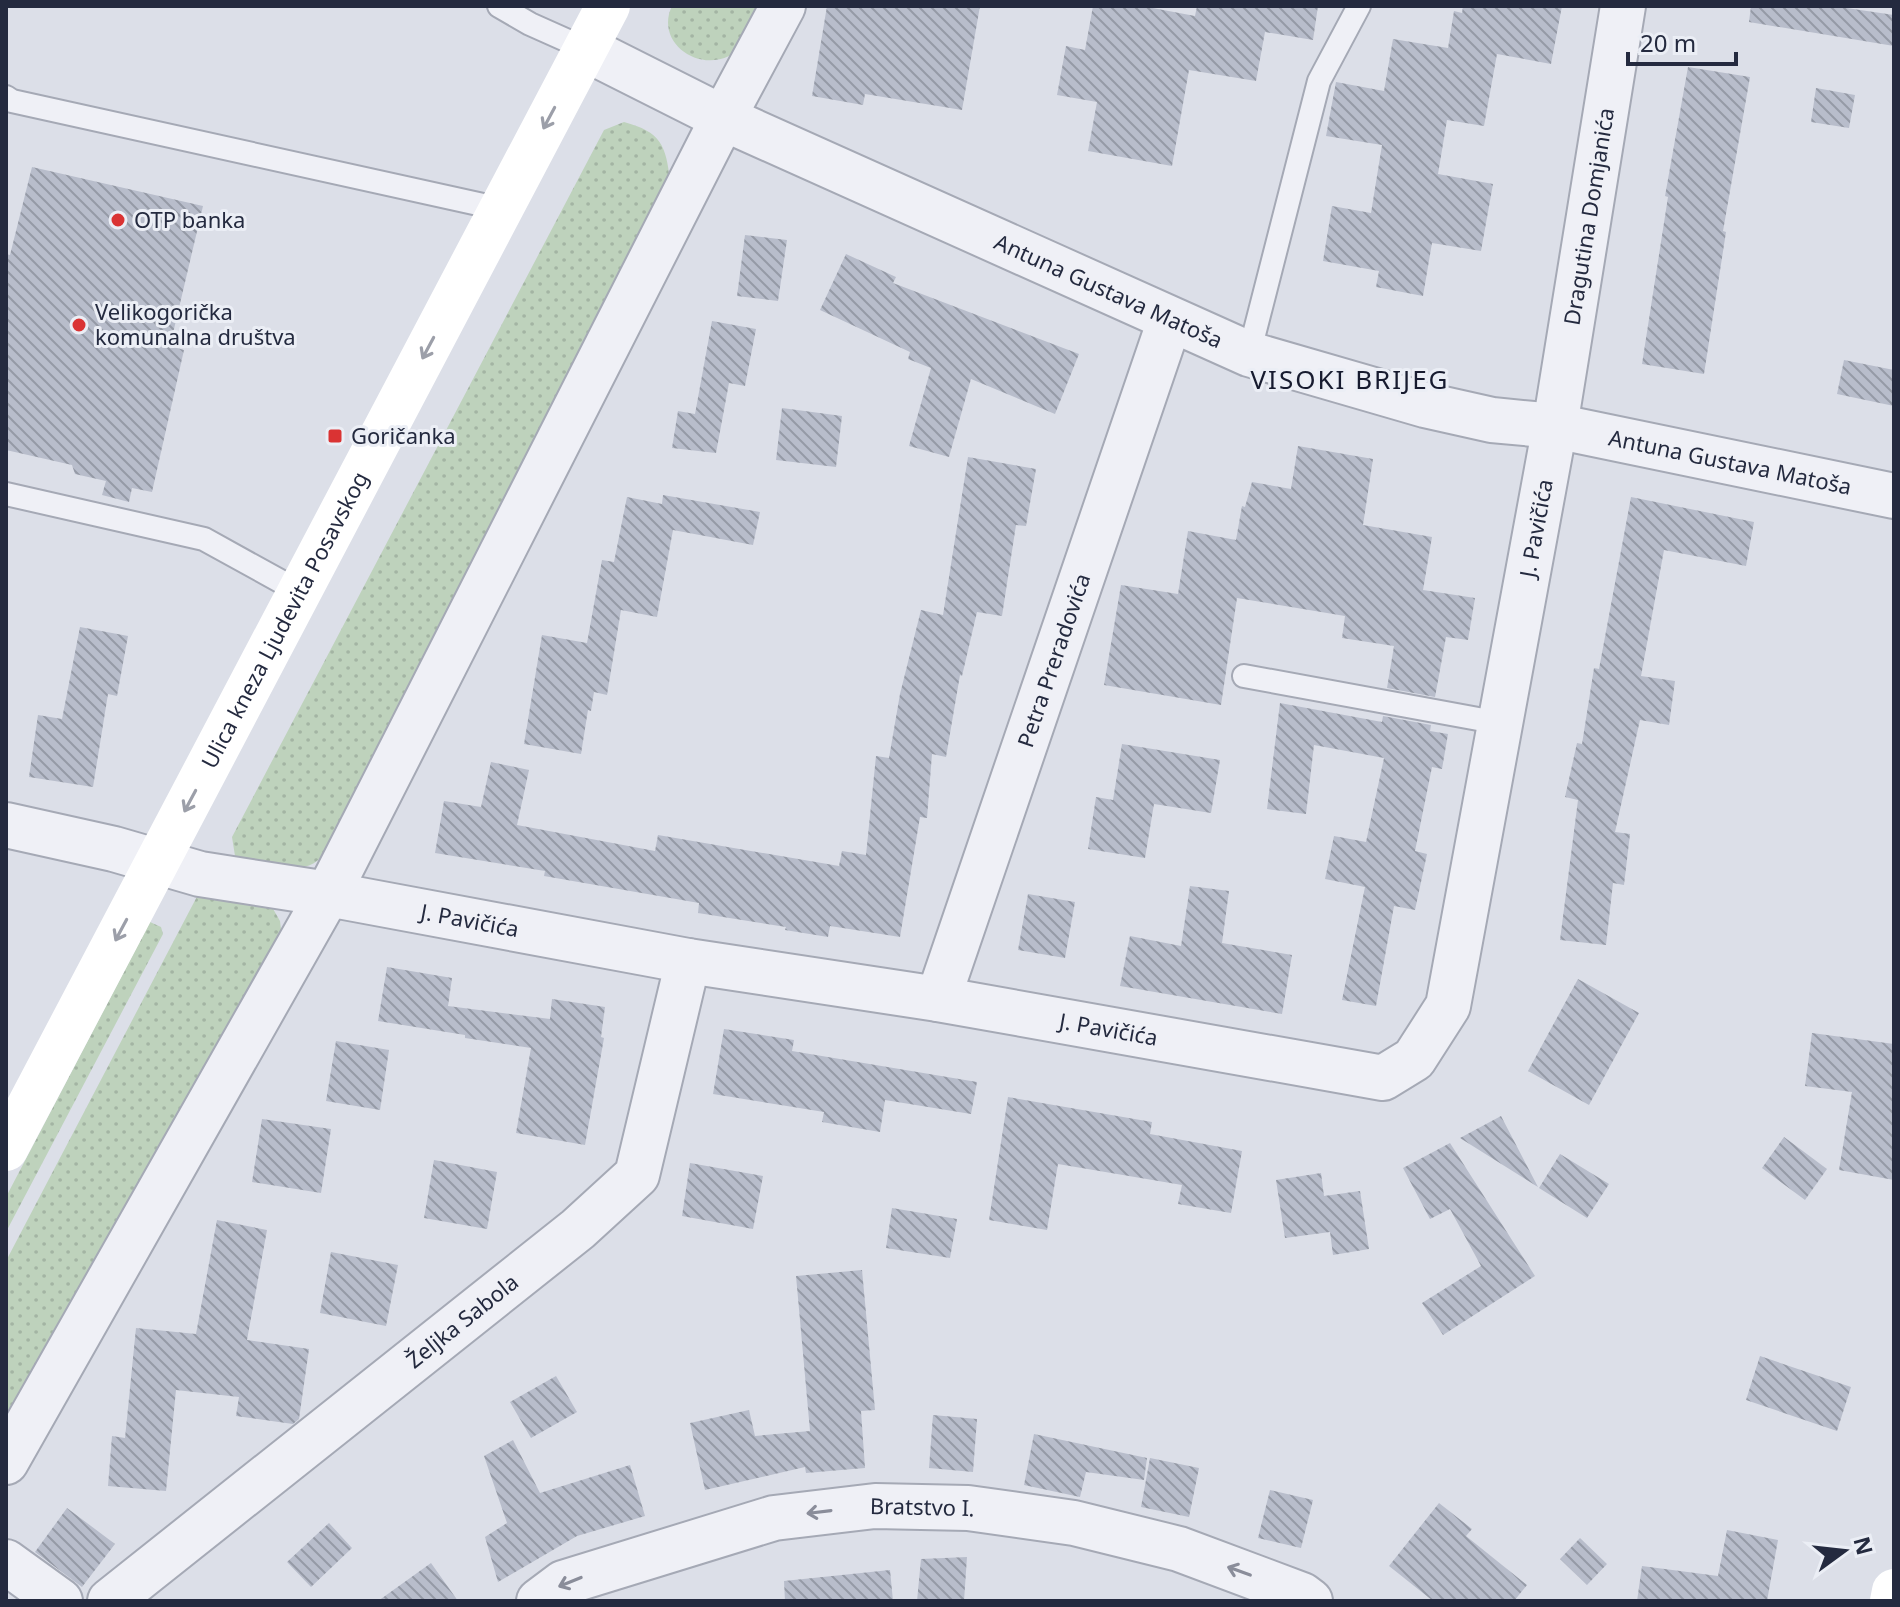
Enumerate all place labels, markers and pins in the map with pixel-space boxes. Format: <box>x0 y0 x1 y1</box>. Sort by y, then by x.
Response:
place label: OTP banka <box>134 204 245 234</box>
marker: OTP banka <box>109 211 127 229</box>
place label: Velikogorička komunalna društva <box>95 296 296 351</box>
marker: Velikogorička komunalna društva <box>70 316 88 334</box>
place label: Goričanka <box>351 420 456 450</box>
marker: Goričanka <box>326 427 344 445</box>

